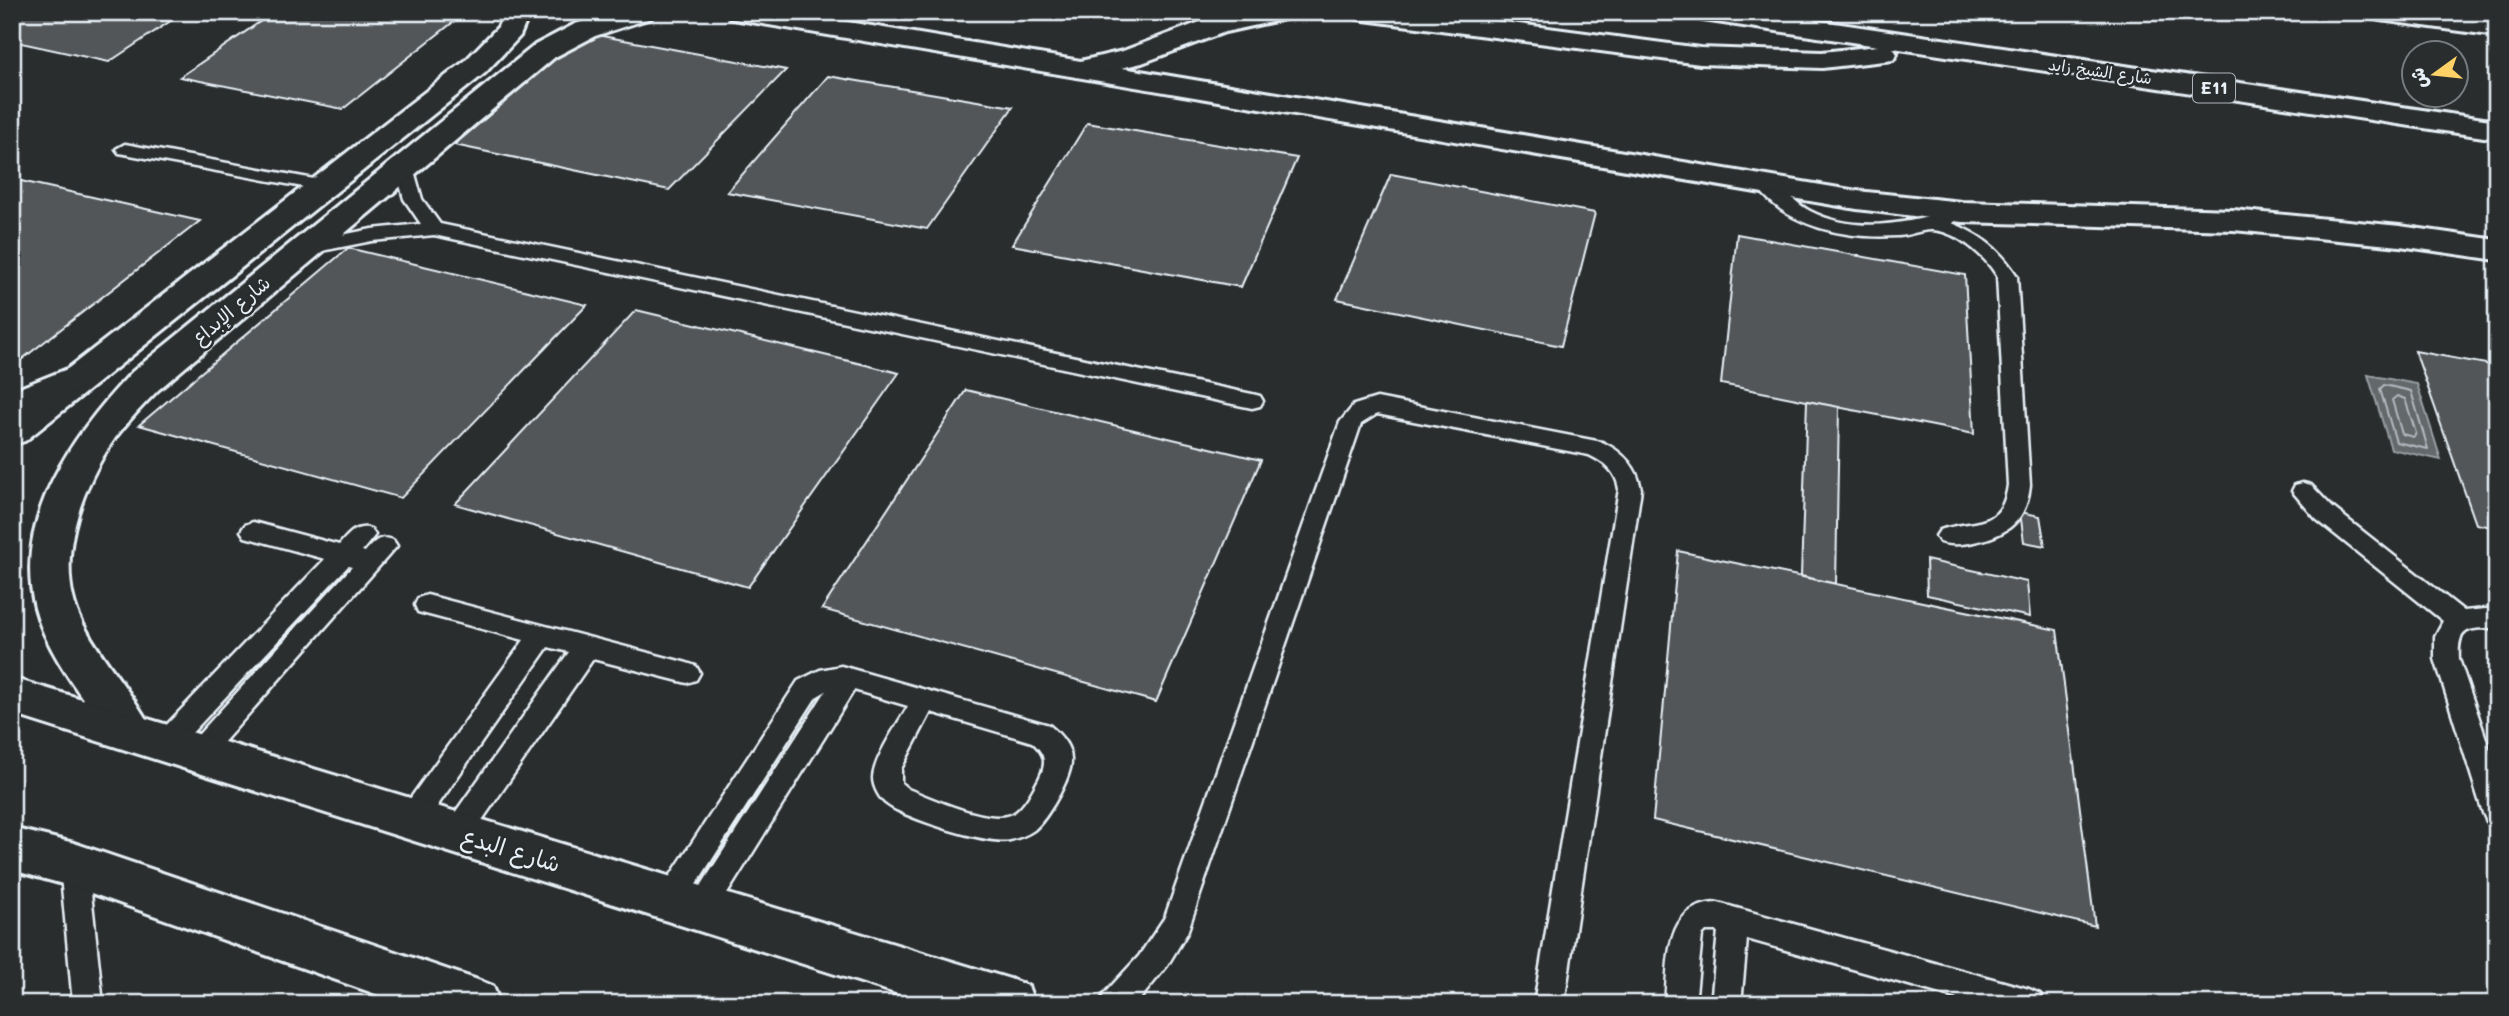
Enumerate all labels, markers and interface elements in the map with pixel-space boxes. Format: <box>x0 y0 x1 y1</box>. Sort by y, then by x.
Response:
north arrow <box>2400 38 2470 108</box>
street label: شارع الشيخ زايد <box>2047 53 2153 90</box>
text: ش <box>2403 65 2433 92</box>
road number: E11 <box>2193 74 2235 102</box>
street label: شارع الإبداع <box>186 270 276 351</box>
street label: شارع البدع <box>458 820 564 880</box>

